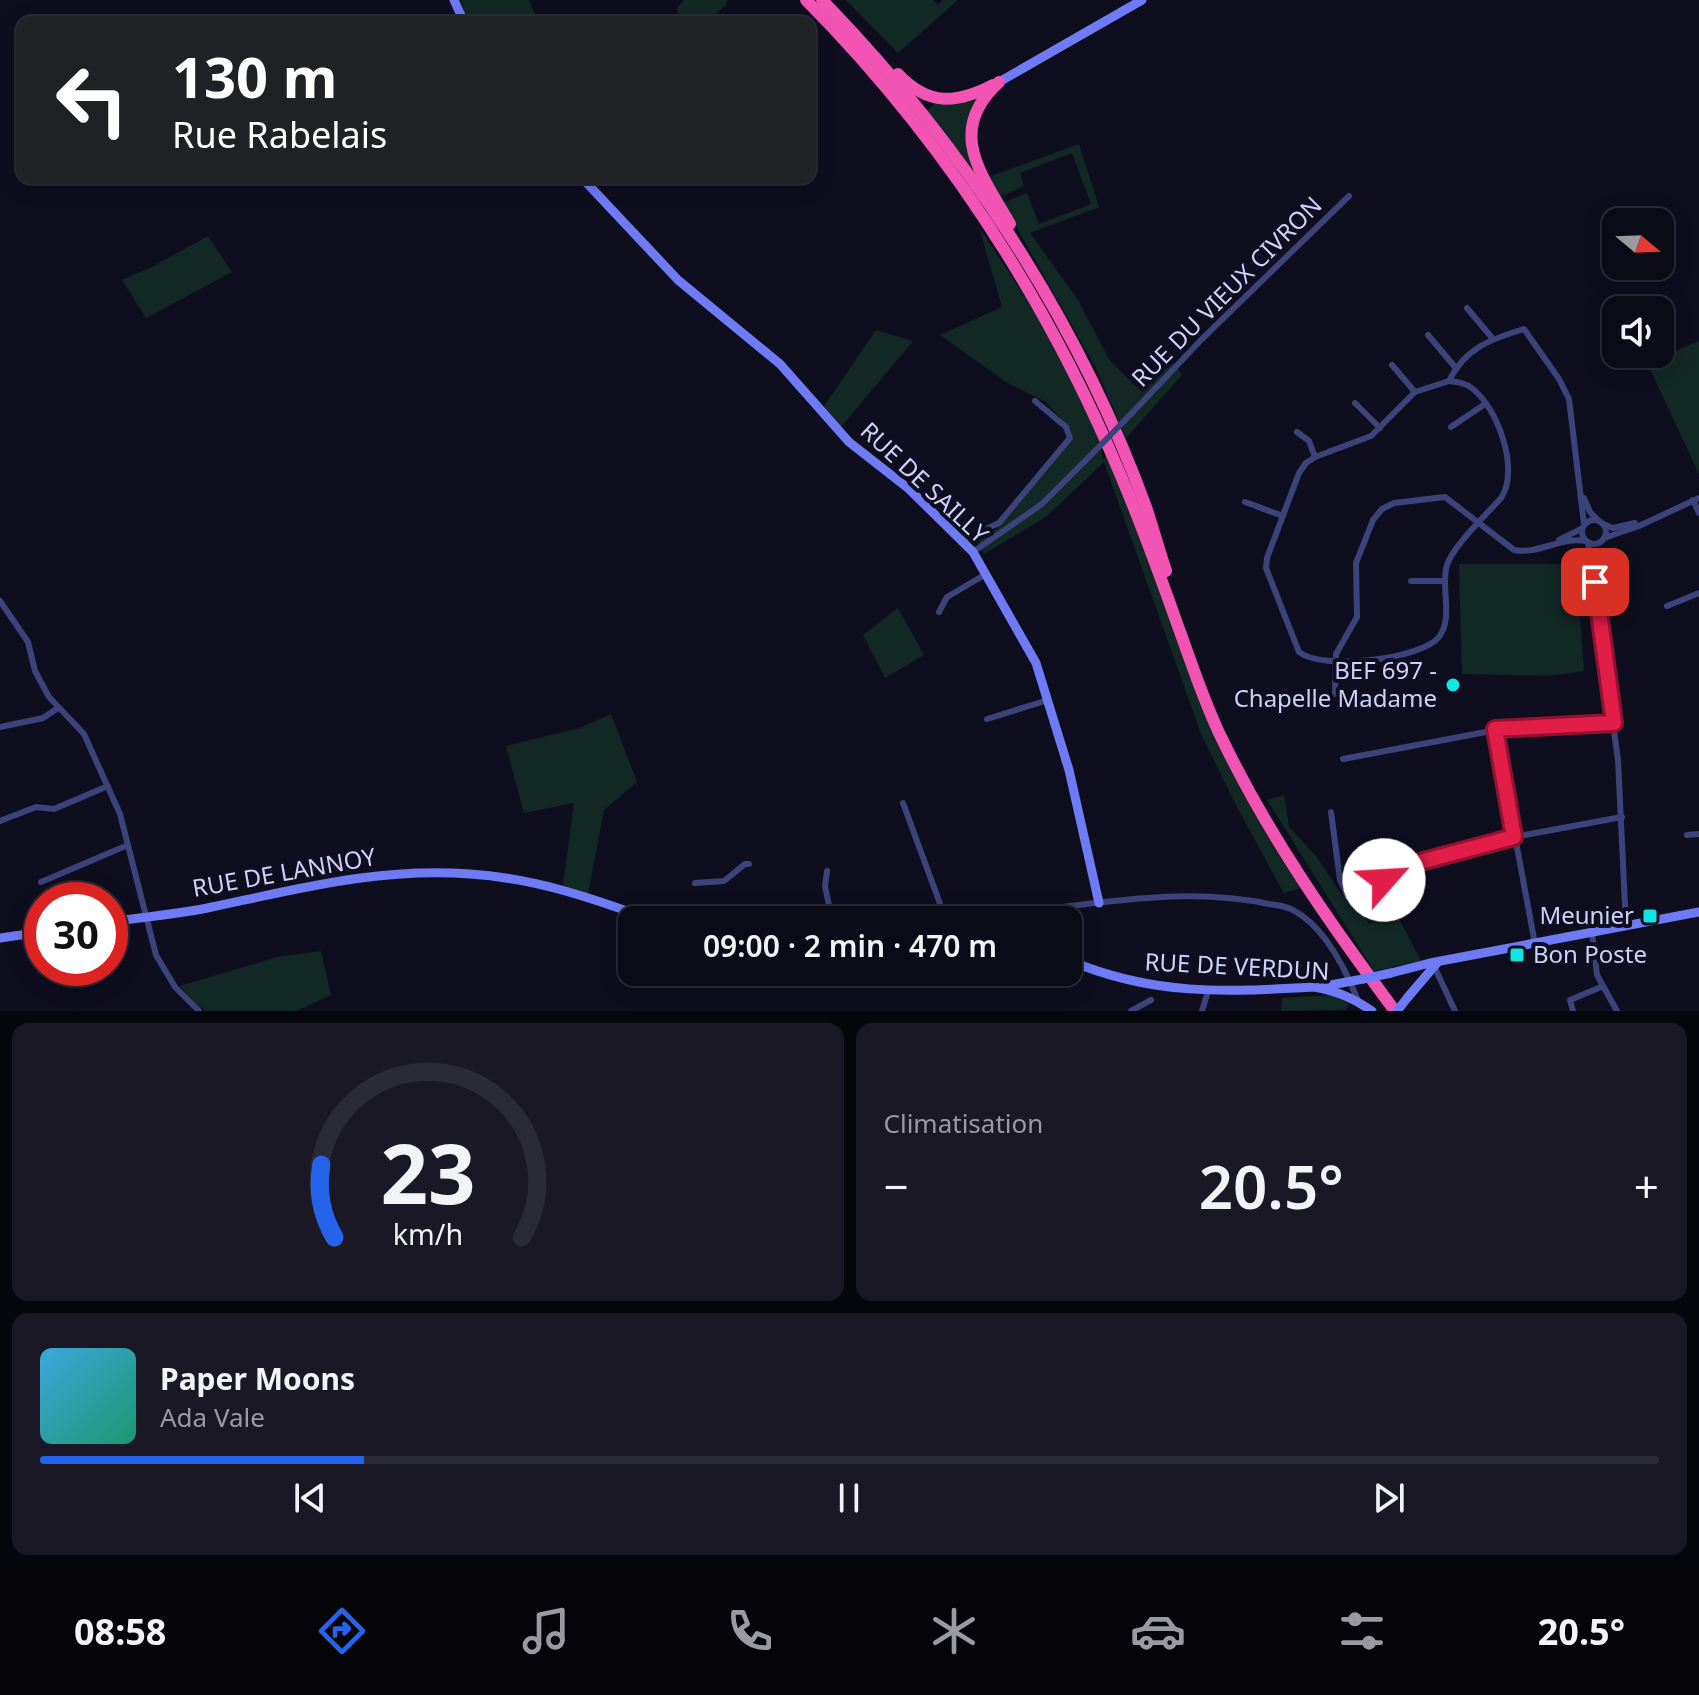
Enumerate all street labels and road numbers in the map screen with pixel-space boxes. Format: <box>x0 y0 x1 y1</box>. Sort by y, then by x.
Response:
street label: RUE DU VIEUX CIVRON <box>1124 189 1328 393</box>
street label: RUE DE SAILLY <box>854 414 996 550</box>
street label: RUE DE LANNOY <box>189 839 378 904</box>
street label: RUE DE VERDUN <box>1144 944 1330 987</box>

